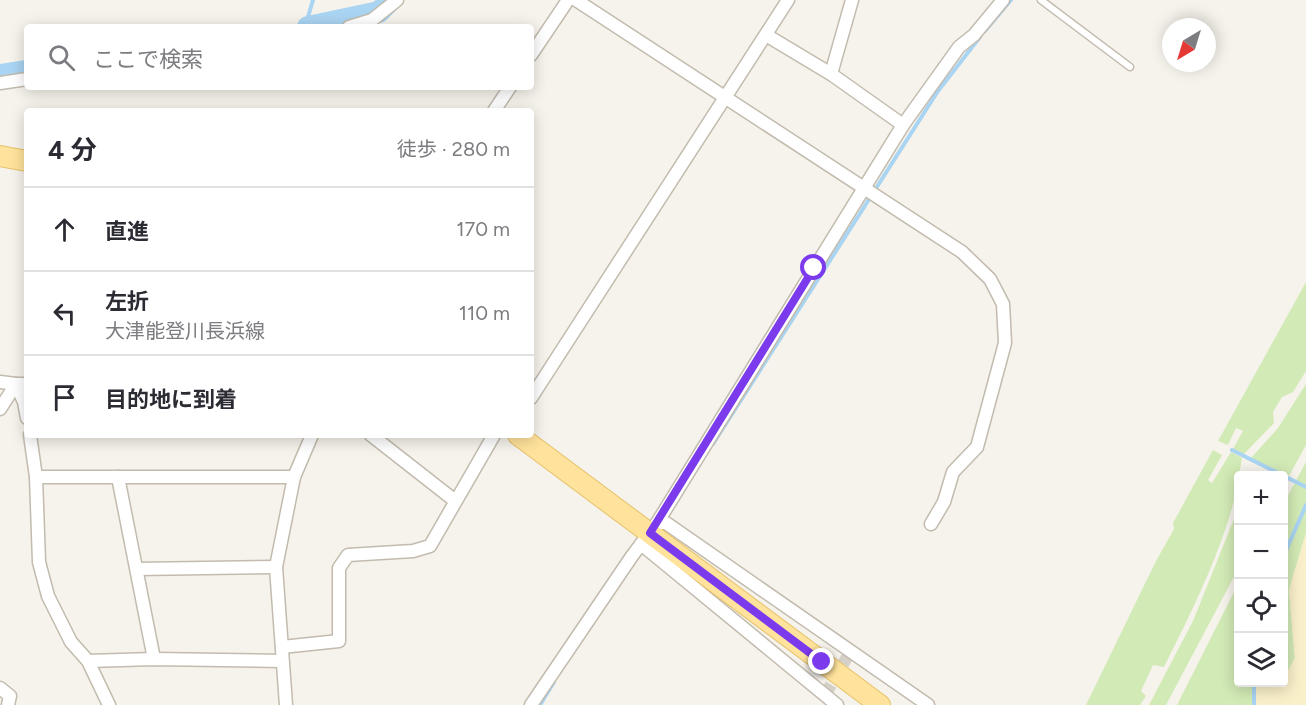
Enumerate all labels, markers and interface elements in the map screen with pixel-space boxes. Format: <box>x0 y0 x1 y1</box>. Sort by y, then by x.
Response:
north arrow <box>1162 18 1216 72</box>
search box <box>24 24 534 90</box>
icon: search <box>45 41 78 74</box>
text: ここで検索 <box>93 46 203 73</box>
text: 4 分 <box>48 134 97 166</box>
text: 徒歩 · 280 m <box>397 137 510 161</box>
icon: ahead <box>48 213 81 246</box>
text: 170 m <box>456 217 510 241</box>
text: 直進 <box>105 218 149 245</box>
route start <box>800 254 826 280</box>
text: 左折 <box>105 288 149 315</box>
icon: left <box>48 297 81 330</box>
text: 110 m <box>459 301 510 325</box>
text: 大津能登川長浜線 <box>105 319 265 343</box>
icon: arrive <box>48 381 81 414</box>
text: 目的地に到着 <box>105 386 237 413</box>
map controls <box>1234 471 1288 687</box>
button: + <box>1234 471 1288 525</box>
button: − <box>1234 525 1288 579</box>
button: locate <box>1234 579 1288 633</box>
button: layers <box>1234 633 1288 687</box>
route end <box>808 648 834 674</box>

